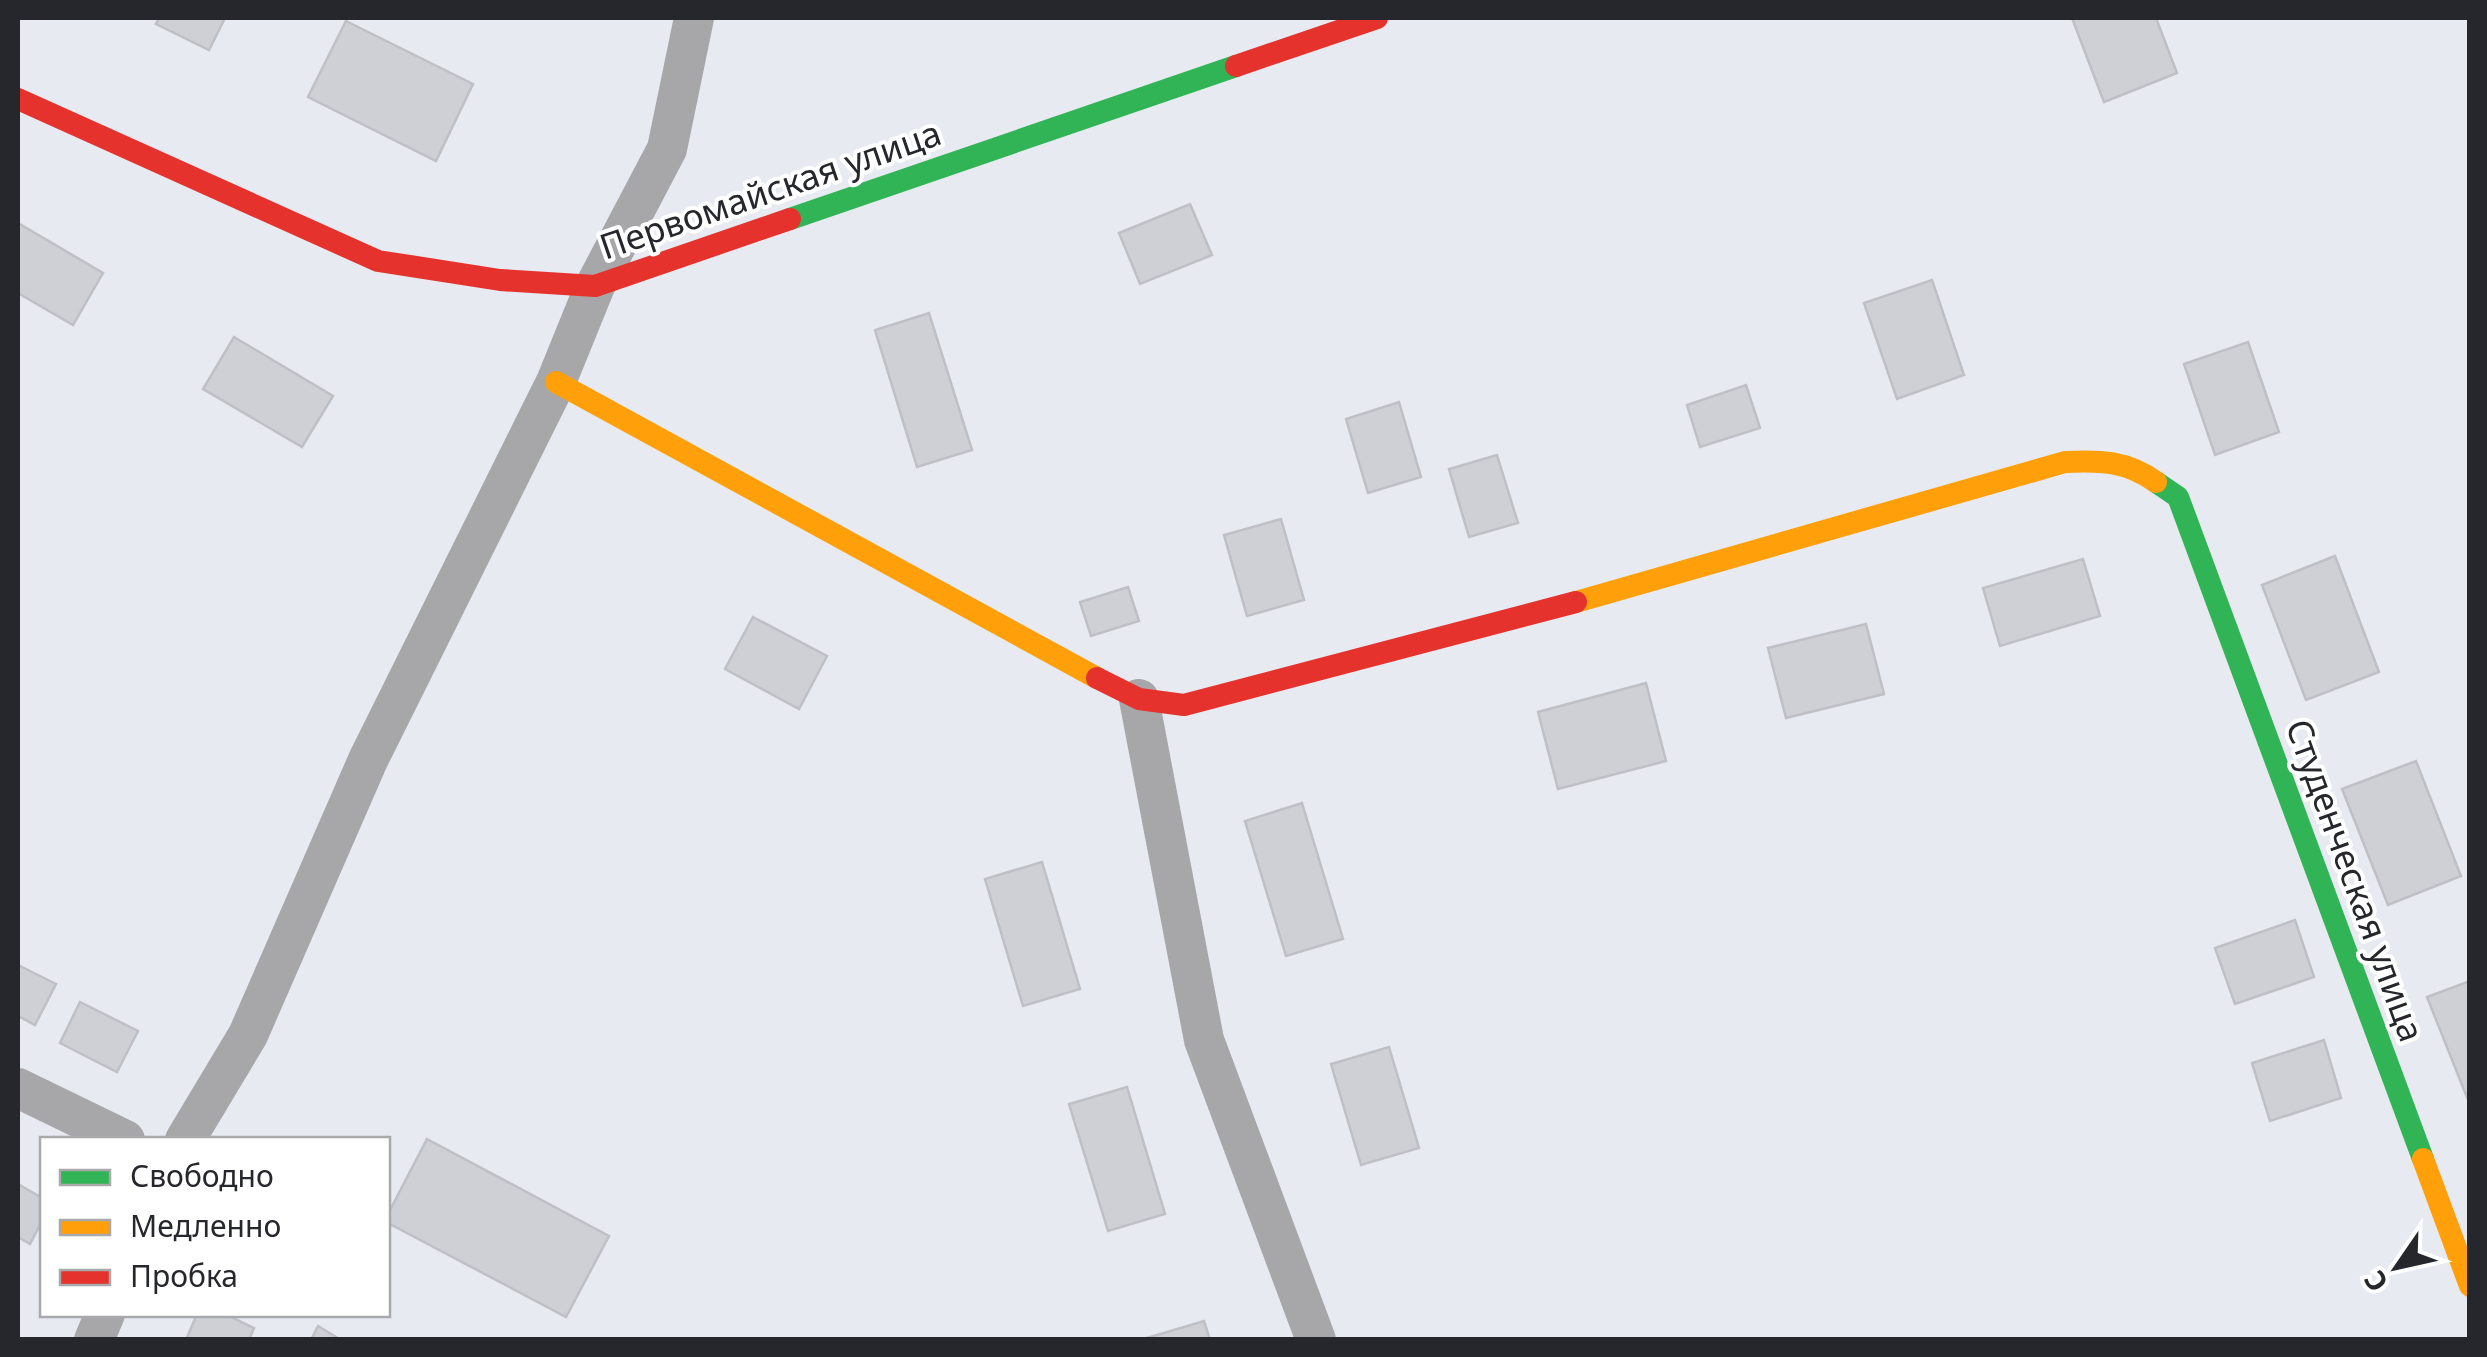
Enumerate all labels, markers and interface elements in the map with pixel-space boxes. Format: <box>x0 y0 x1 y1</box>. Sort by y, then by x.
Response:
street label: Первомайская улица <box>593 109 947 269</box>
street label: Студенческая улица <box>2276 712 2436 1048</box>
legend <box>40 1137 390 1317</box>
text: Свободно <box>130 1155 274 1196</box>
text: Медленно <box>130 1205 281 1246</box>
north arrow <box>2347 1217 2447 1317</box>
text: Пробка <box>130 1255 238 1296</box>
text: С <box>2355 1263 2396 1300</box>

